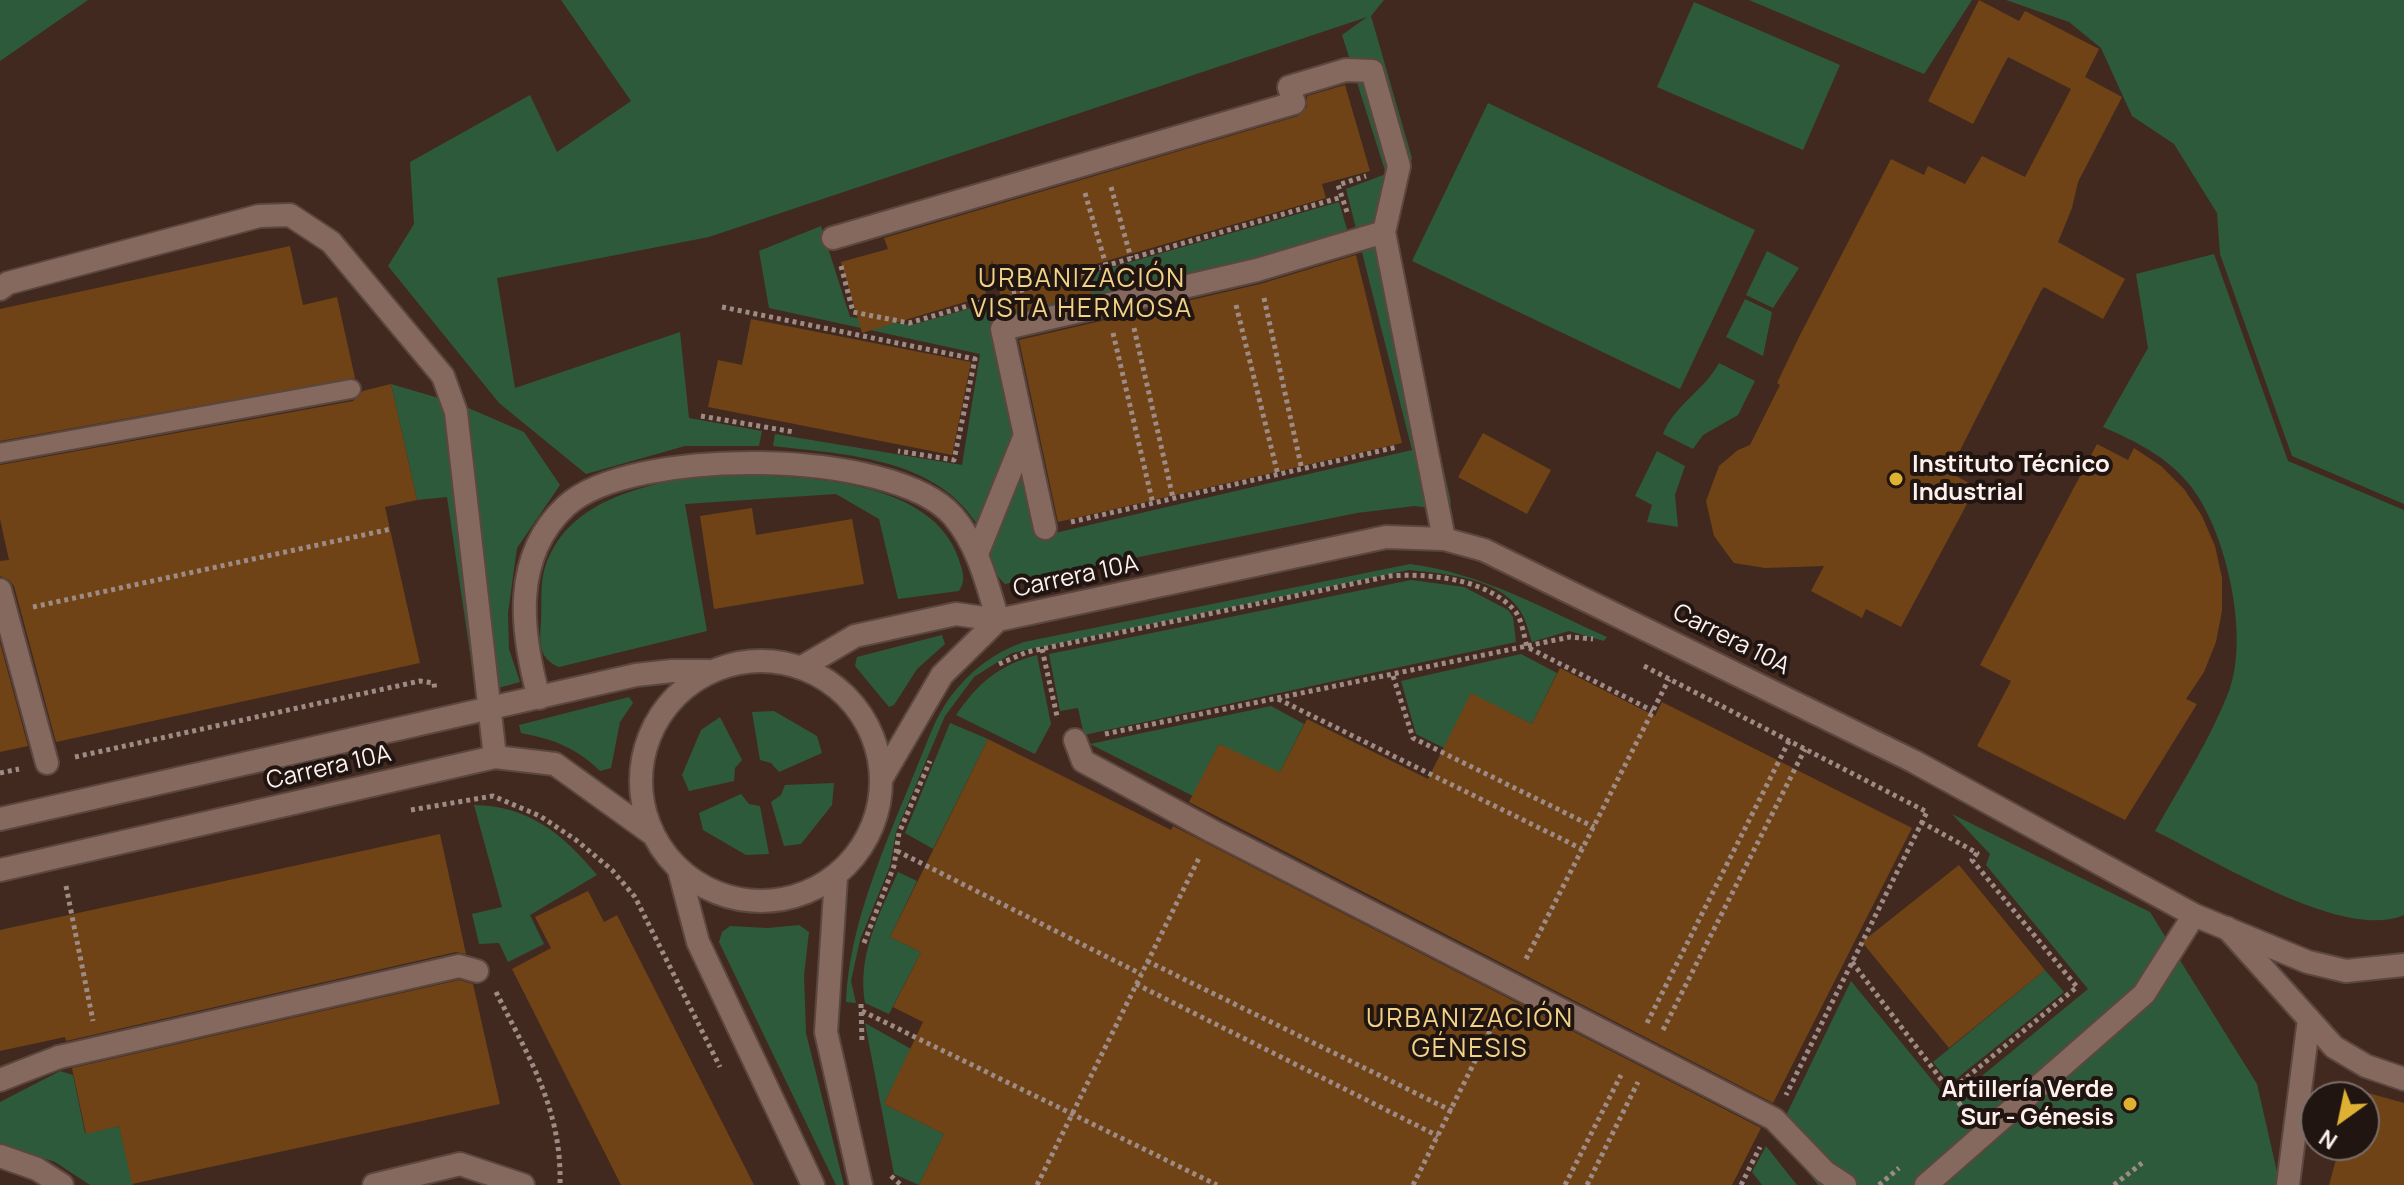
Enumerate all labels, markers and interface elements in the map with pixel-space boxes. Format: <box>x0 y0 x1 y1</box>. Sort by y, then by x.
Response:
district label: URBANIZACIÓN VISTA HERMOSA <box>971 264 1193 326</box>
place label: Instituto Técnico Industrial <box>1912 451 2110 507</box>
marker: Instituto Técnico Industrial <box>1887 470 1905 488</box>
street label: Carrera 10A <box>1011 550 1141 604</box>
street label: Carrera 10A <box>1668 598 1794 682</box>
street label: Carrera 10A <box>264 740 394 796</box>
district label: URBANIZACIÓN GÉNESIS <box>1366 1004 1574 1066</box>
place label: Artillería Verde Sur - Génesis <box>1941 1076 2114 1132</box>
north arrow <box>2300 1081 2380 1161</box>
marker: Artillería Verde Sur - Génesis <box>2121 1095 2139 1113</box>
text: N <box>2313 1123 2343 1156</box>

